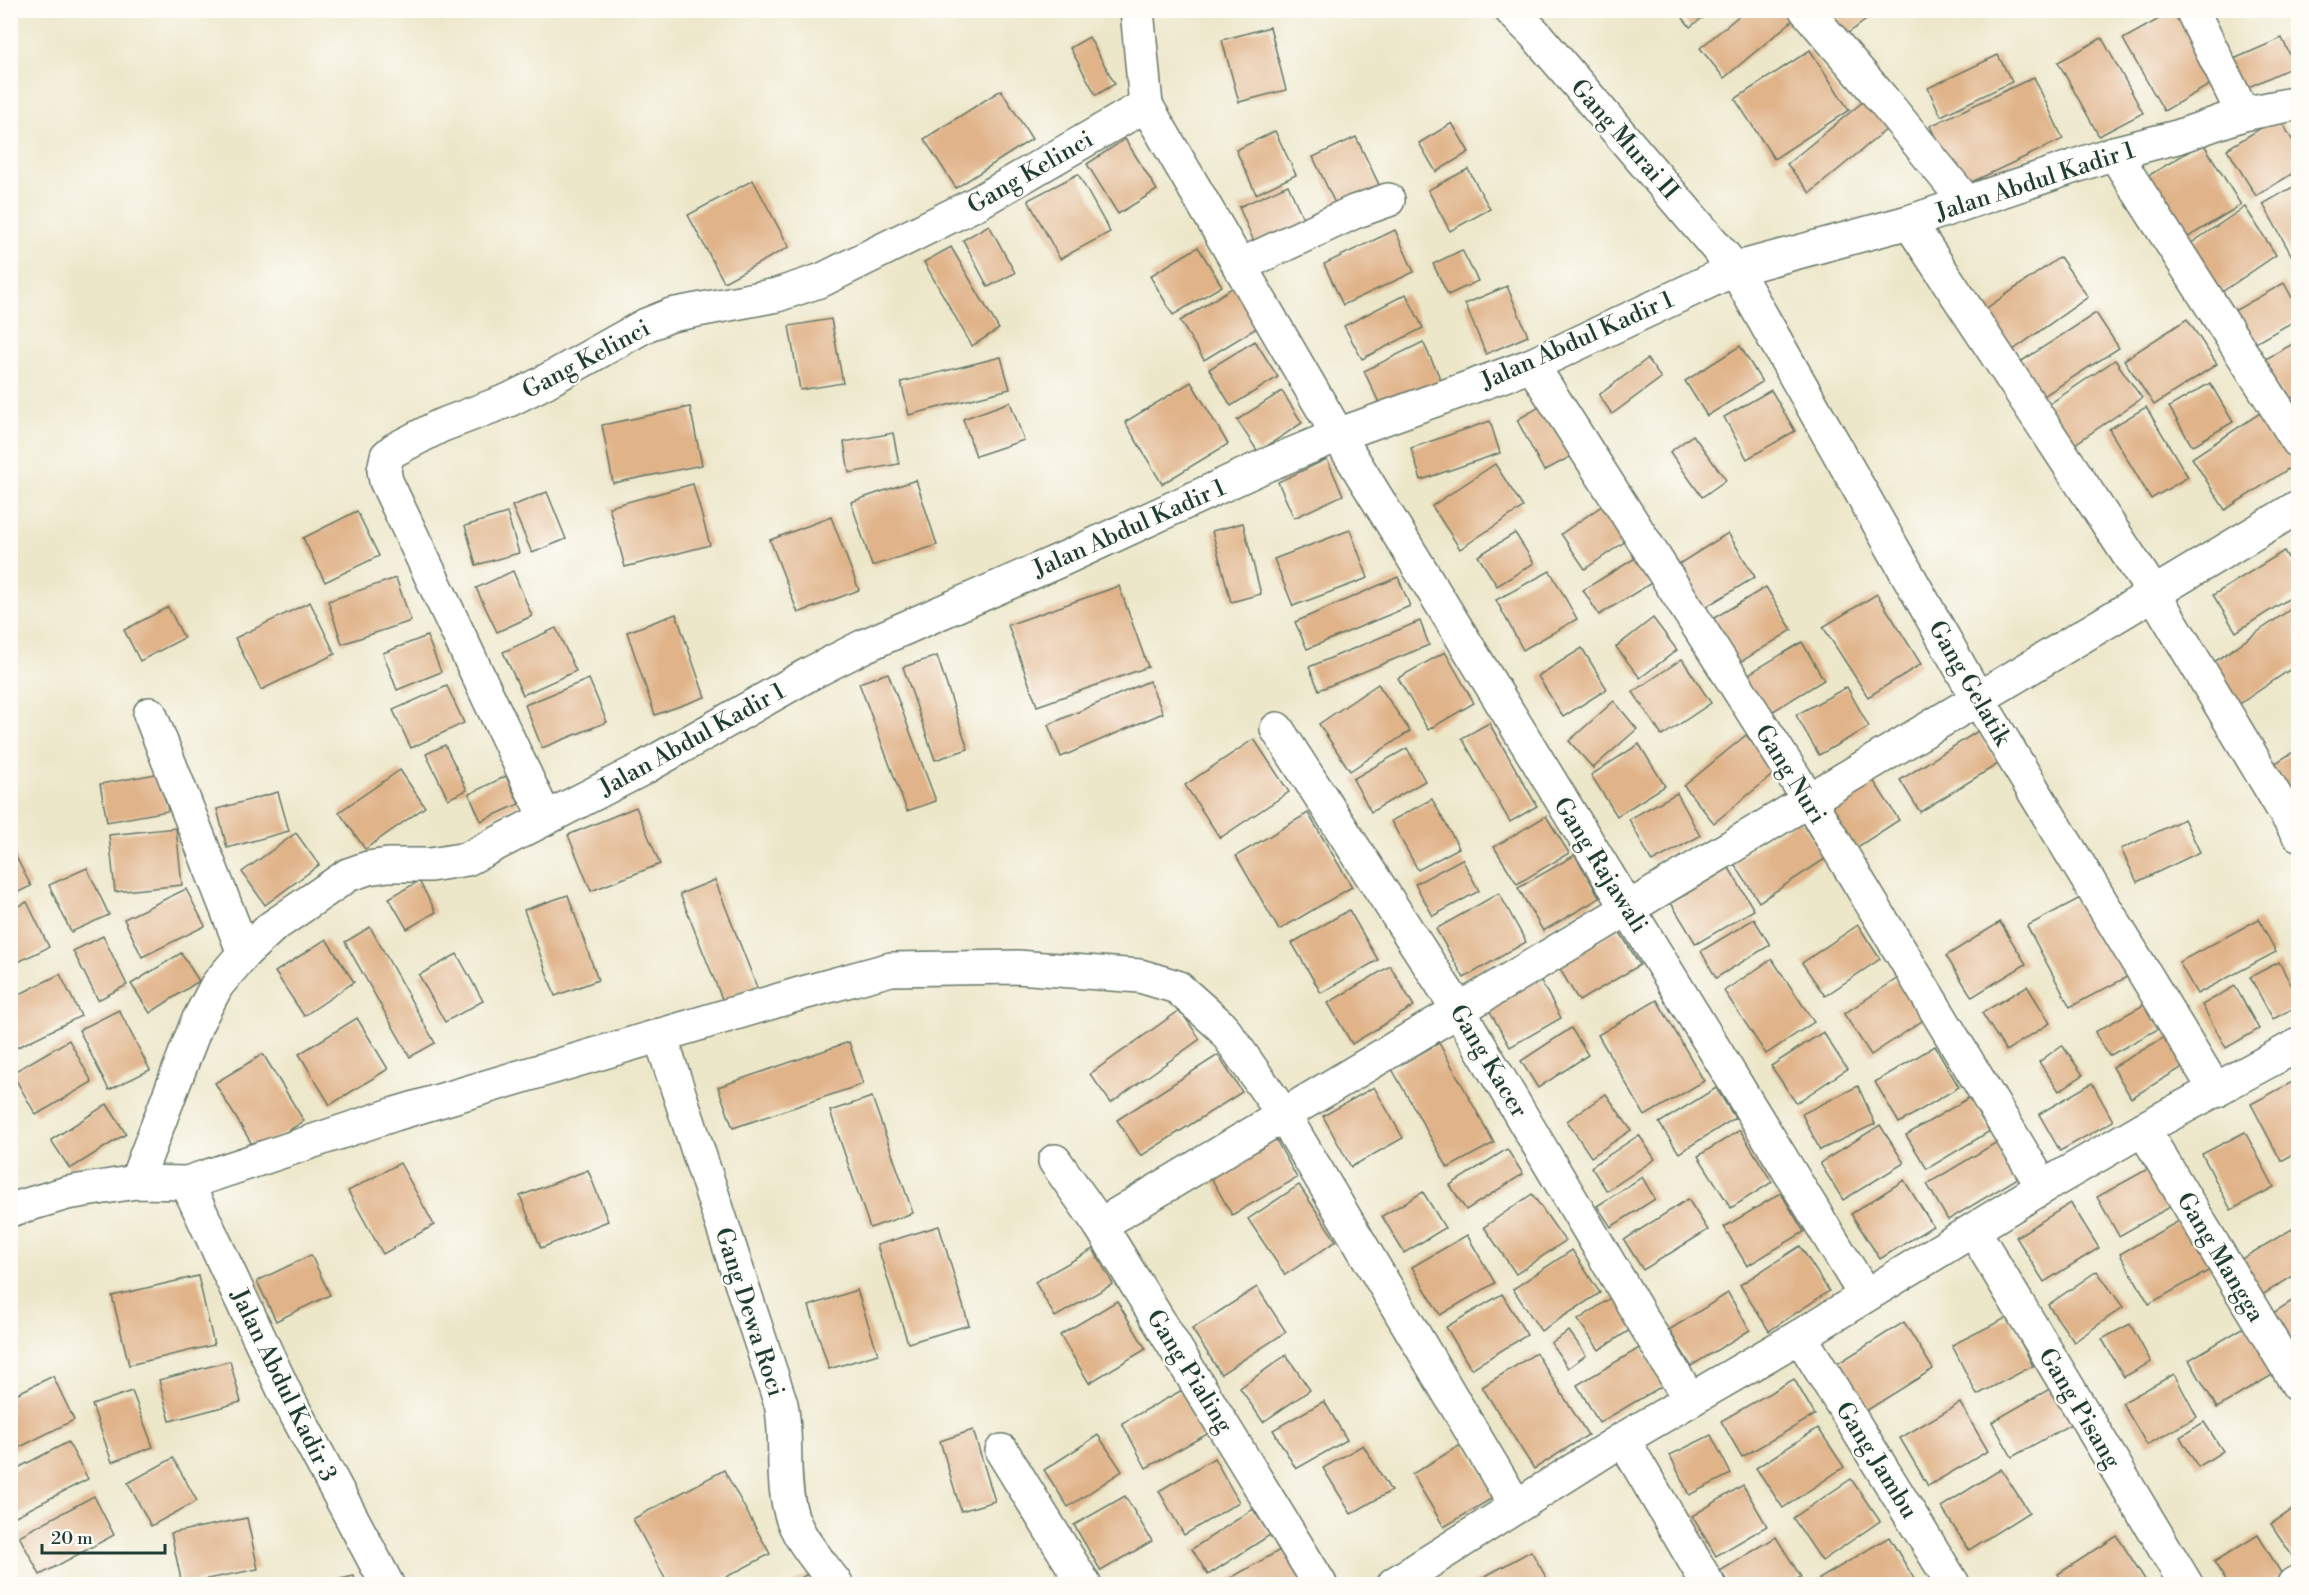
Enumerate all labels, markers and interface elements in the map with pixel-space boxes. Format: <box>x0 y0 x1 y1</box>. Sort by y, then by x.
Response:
street label: Gang Murai II <box>1564 73 1685 206</box>
street label: Gang Kelinci <box>962 125 1099 221</box>
street label: Jalan Abdul Kadir 1 <box>1931 135 2139 229</box>
street label: Jalan Abdul Kadir 1 <box>1476 285 1679 397</box>
street label: Gang Kelinci <box>517 314 656 406</box>
street label: Jalan Abdul Kadir 1 <box>1028 473 1231 585</box>
street label: Gang Gelatik <box>1921 616 2018 753</box>
street label: Jalan Abdul Kadir 1 <box>594 676 791 804</box>
street label: Gang Nuri <box>1748 719 1832 830</box>
street label: Gang Rajawali <box>1547 792 1654 939</box>
street label: Gang Kacer <box>1443 999 1534 1124</box>
street label: Gang Mangga <box>2170 1187 2271 1329</box>
street label: Gang Dewa Roci <box>708 1224 791 1401</box>
street label: Jalan Abdul Kadir 3 <box>223 1283 343 1487</box>
street label: Gang Pialing <box>1139 1304 1239 1439</box>
street label: Gang Pisang <box>2031 1343 2127 1475</box>
street label: Gang Jambu <box>1828 1397 1924 1525</box>
scale bar <box>42 1517 165 1555</box>
text: 20 m <box>51 1527 93 1550</box>

